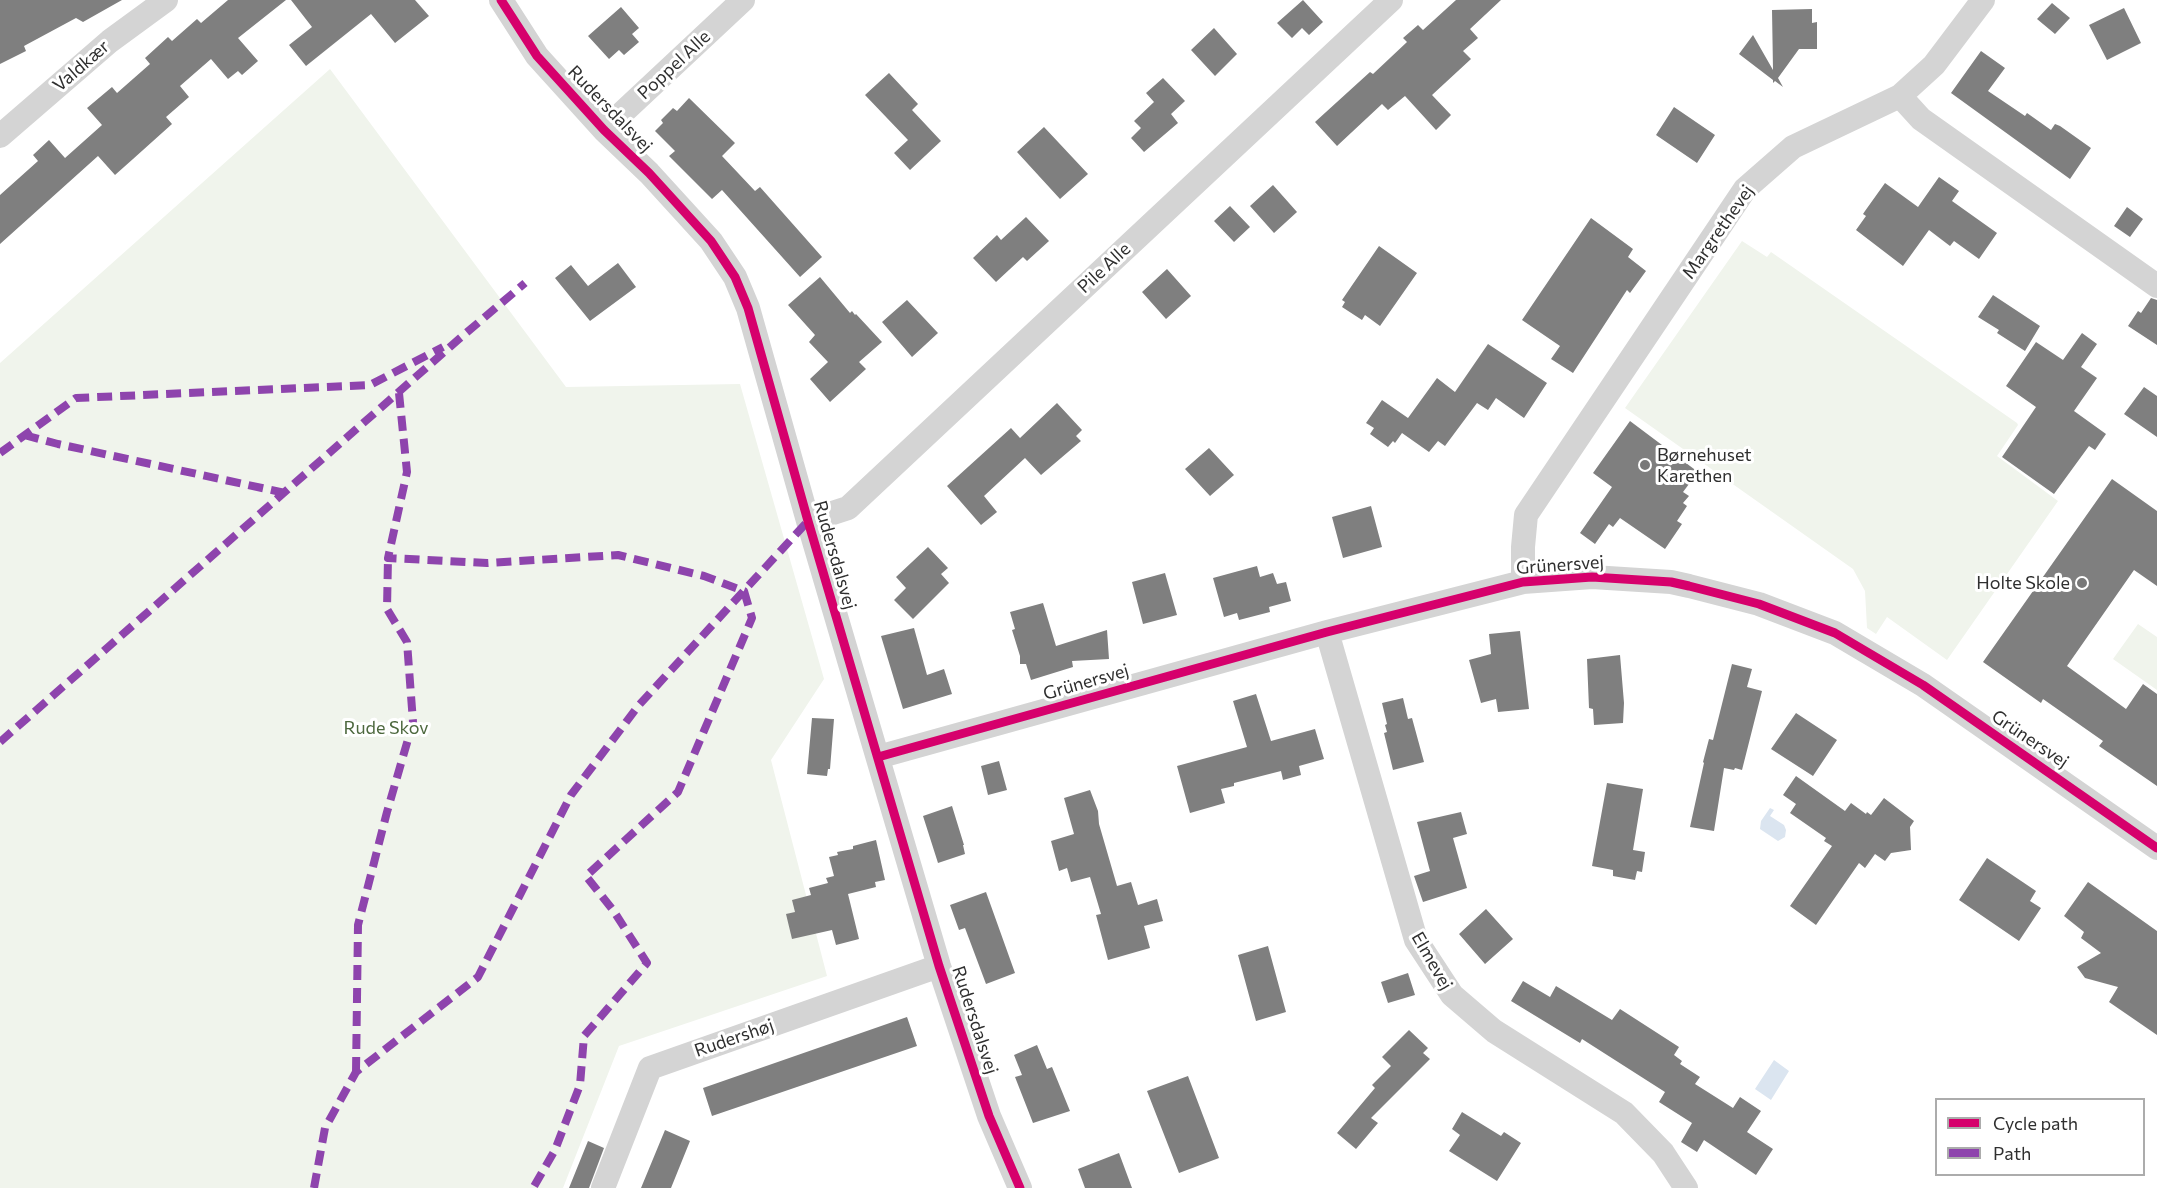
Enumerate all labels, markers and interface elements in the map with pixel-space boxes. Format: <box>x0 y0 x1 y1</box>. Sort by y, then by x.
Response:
street label: Poppel Alle <box>633 26 715 104</box>
street label: Valdkær <box>48 36 114 96</box>
street label: Rudersdalsvej <box>563 61 657 157</box>
street label: Margrethevej <box>1678 181 1758 283</box>
street label: Pile Alle <box>1073 238 1135 298</box>
place label: Børnehuset Karethen <box>1657 444 1752 486</box>
marker: Børnehuset Karethen <box>1638 458 1652 472</box>
street label: Rudersdalsvej <box>809 498 861 612</box>
street label: Grünersvej <box>1515 551 1605 579</box>
place label: Holte Skole <box>1976 572 2070 594</box>
marker: Holte Skole <box>2075 576 2089 590</box>
street label: Grünersvej <box>1041 659 1131 705</box>
street label: Grünersvej <box>1987 705 2073 773</box>
park label: Rude Skov <box>344 717 428 739</box>
street label: Elmevej <box>1407 928 1457 994</box>
street label: Rudersdalsvej <box>947 963 1003 1077</box>
street label: Rudershøj <box>691 1014 777 1062</box>
legend <box>1935 1098 2145 1176</box>
text: Cycle path <box>1993 1112 2078 1134</box>
text: Path <box>1993 1142 2031 1164</box>

